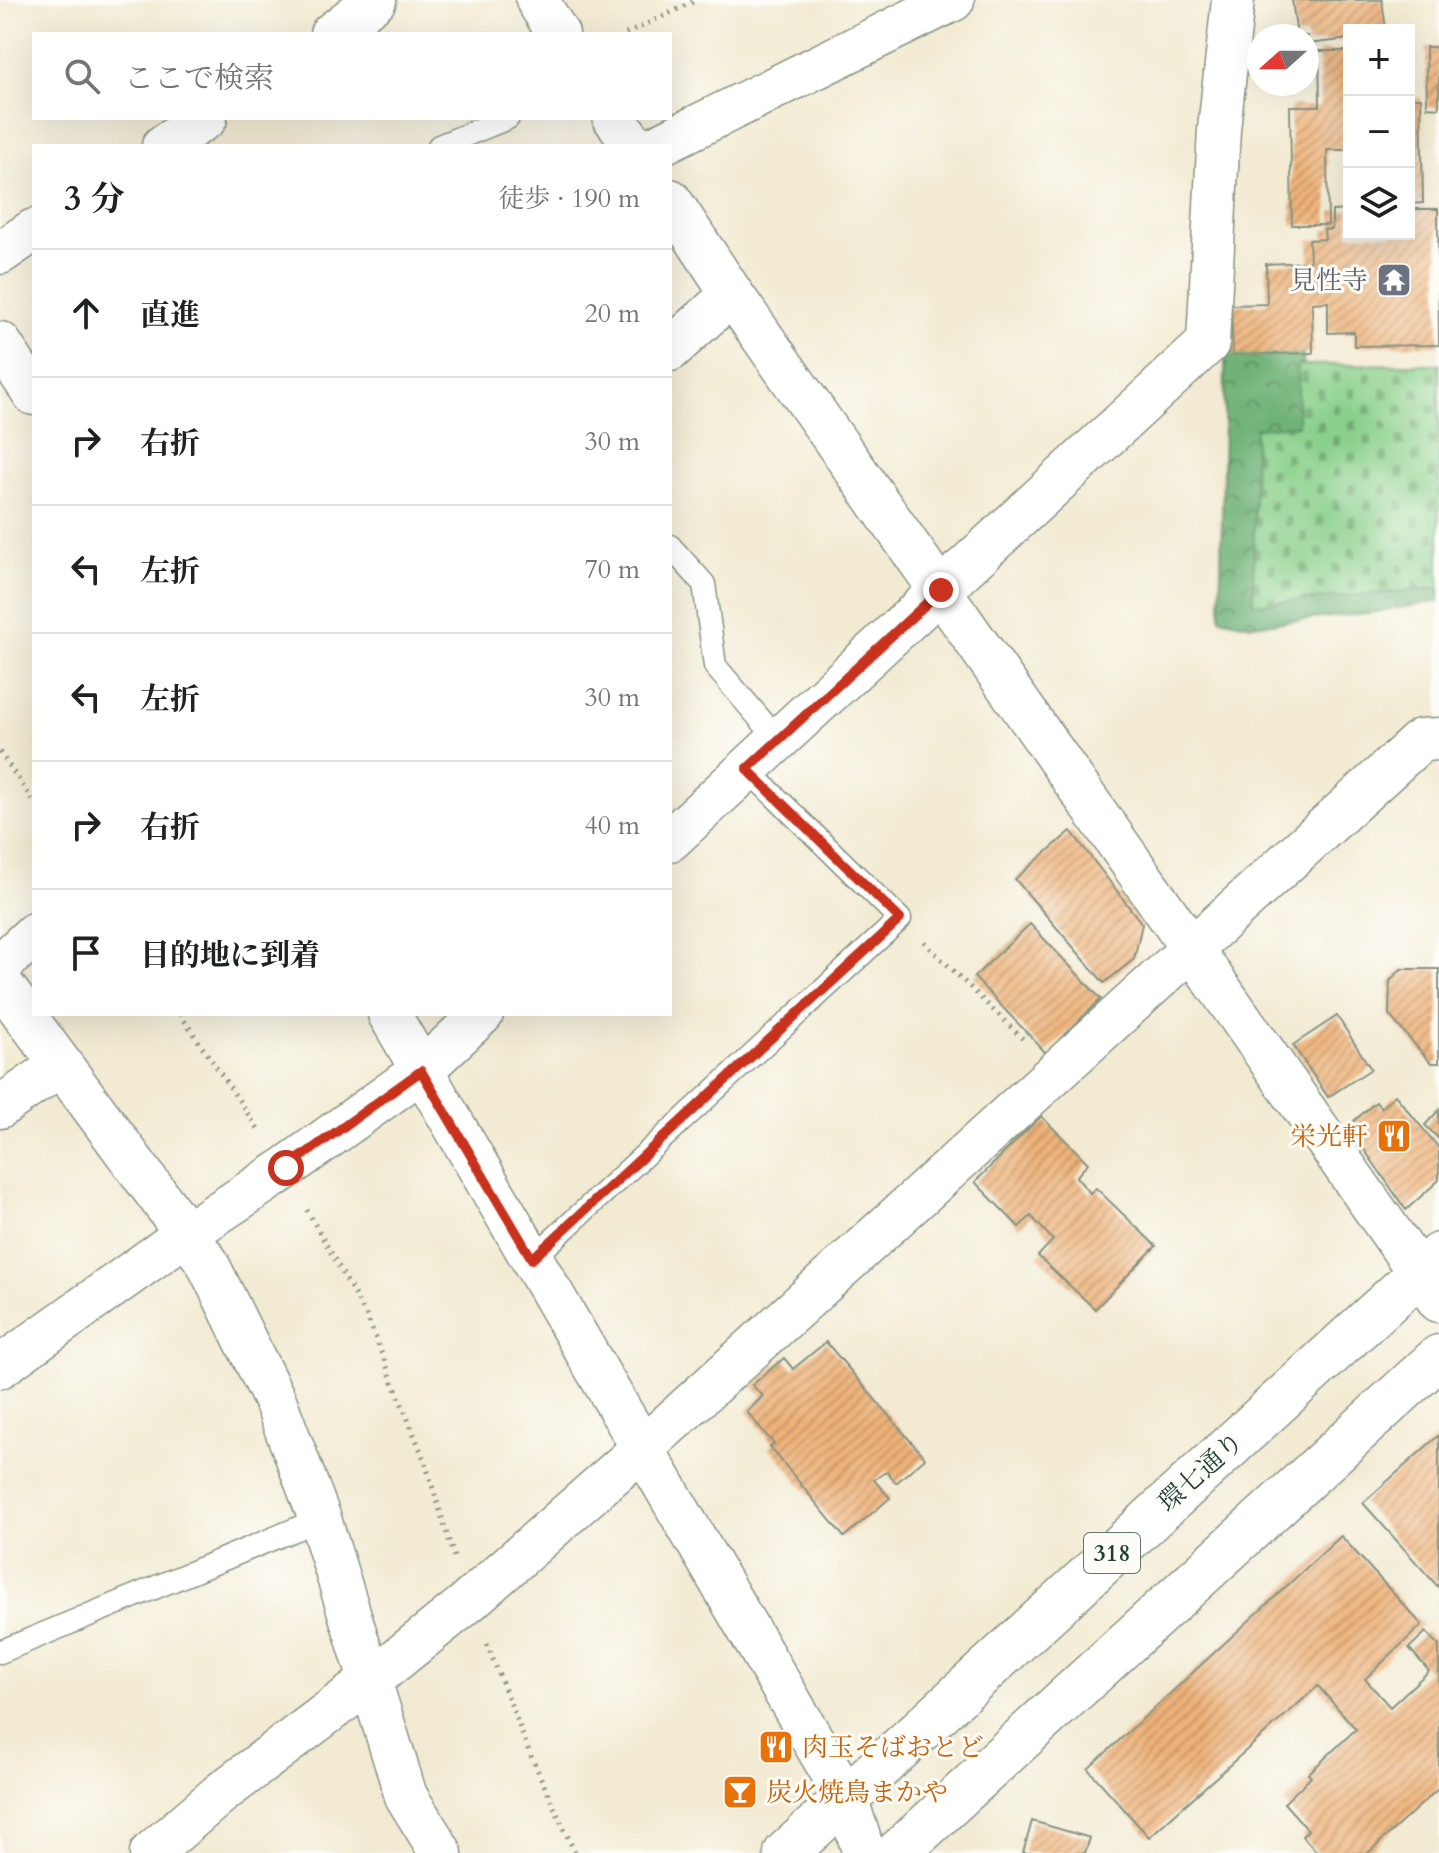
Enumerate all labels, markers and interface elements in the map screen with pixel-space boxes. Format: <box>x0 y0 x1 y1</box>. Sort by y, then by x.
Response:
north arrow <box>1247 24 1319 96</box>
map controls <box>1343 24 1415 240</box>
button: + <box>1343 24 1415 96</box>
search box <box>32 32 672 120</box>
icon: search <box>60 54 104 98</box>
text: ここで検索 <box>124 58 274 99</box>
button: − <box>1343 96 1415 168</box>
button: layers <box>1343 168 1415 240</box>
text: 3 分 <box>64 176 125 222</box>
text: 徒歩 · 190 m <box>499 181 640 216</box>
temple icon: 見性寺 <box>1375 261 1413 299</box>
place label: 見性寺 <box>1290 263 1368 298</box>
icon: ahead <box>64 291 108 335</box>
text: 直進 <box>140 295 200 336</box>
text: 20 m <box>584 296 640 331</box>
icon: right <box>64 419 108 463</box>
text: 右折 <box>140 423 200 464</box>
text: 30 m <box>584 424 640 459</box>
icon: left <box>64 547 108 591</box>
text: 左折 <box>140 551 200 592</box>
text: 70 m <box>584 552 640 587</box>
route end <box>923 572 959 608</box>
icon: left <box>64 675 108 719</box>
text: 左折 <box>140 679 200 720</box>
text: 30 m <box>584 680 640 715</box>
icon: right <box>64 803 108 847</box>
text: 右折 <box>140 807 200 848</box>
text: 40 m <box>584 808 640 843</box>
icon: arrive <box>64 931 108 975</box>
text: 目的地に到着 <box>140 935 320 976</box>
restaurant icon: 栄光軒 <box>1375 1117 1413 1155</box>
place label: 栄光軒 <box>1290 1119 1368 1154</box>
route start <box>268 1150 304 1186</box>
street label: 環七通り <box>1151 1424 1251 1520</box>
road number: 318 <box>1084 1533 1140 1573</box>
restaurant icon: 肉玉そばおとど <box>757 1728 795 1766</box>
place label: 肉玉そばおとど <box>802 1730 984 1765</box>
bar icon: 炭火焼鳥まかや <box>721 1773 759 1811</box>
place label: 炭火焼鳥まかや <box>766 1775 948 1810</box>

